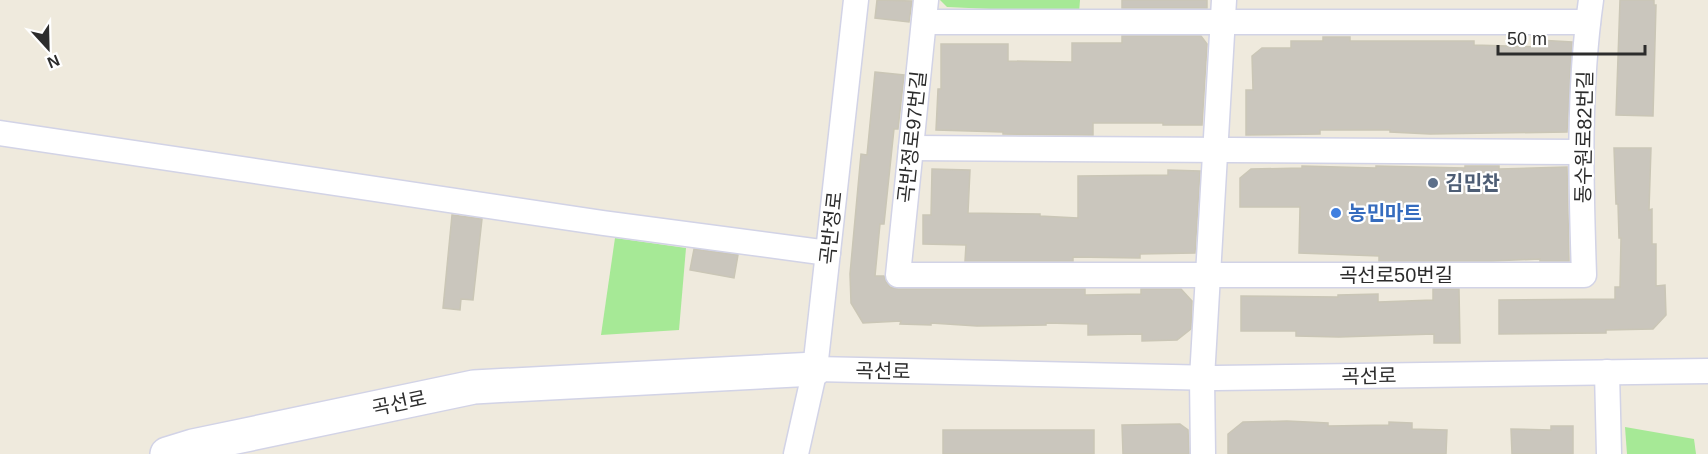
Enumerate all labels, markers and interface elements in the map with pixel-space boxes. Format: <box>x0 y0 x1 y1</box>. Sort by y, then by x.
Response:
north arrow <box>18 18 78 78</box>
scale bar <box>1498 18 1645 56</box>
text: 50 m <box>1507 29 1547 49</box>
text: N <box>45 51 62 71</box>
street label: 곡반정로97번길 <box>894 70 930 204</box>
street label: 동수원로82번길 <box>1572 70 1596 204</box>
place label: 김민찬 <box>1445 172 1500 194</box>
marker: 김민찬 <box>1426 176 1440 190</box>
street label: 곡반정로 <box>816 190 846 266</box>
place label: 농민마트 <box>1348 202 1422 224</box>
marker: 농민마트 <box>1329 206 1343 220</box>
street label: 곡선로50번길 <box>1339 264 1453 286</box>
street label: 곡선로 <box>855 360 911 382</box>
street label: 곡선로 <box>1341 365 1397 387</box>
street label: 곡선로 <box>370 387 428 419</box>

